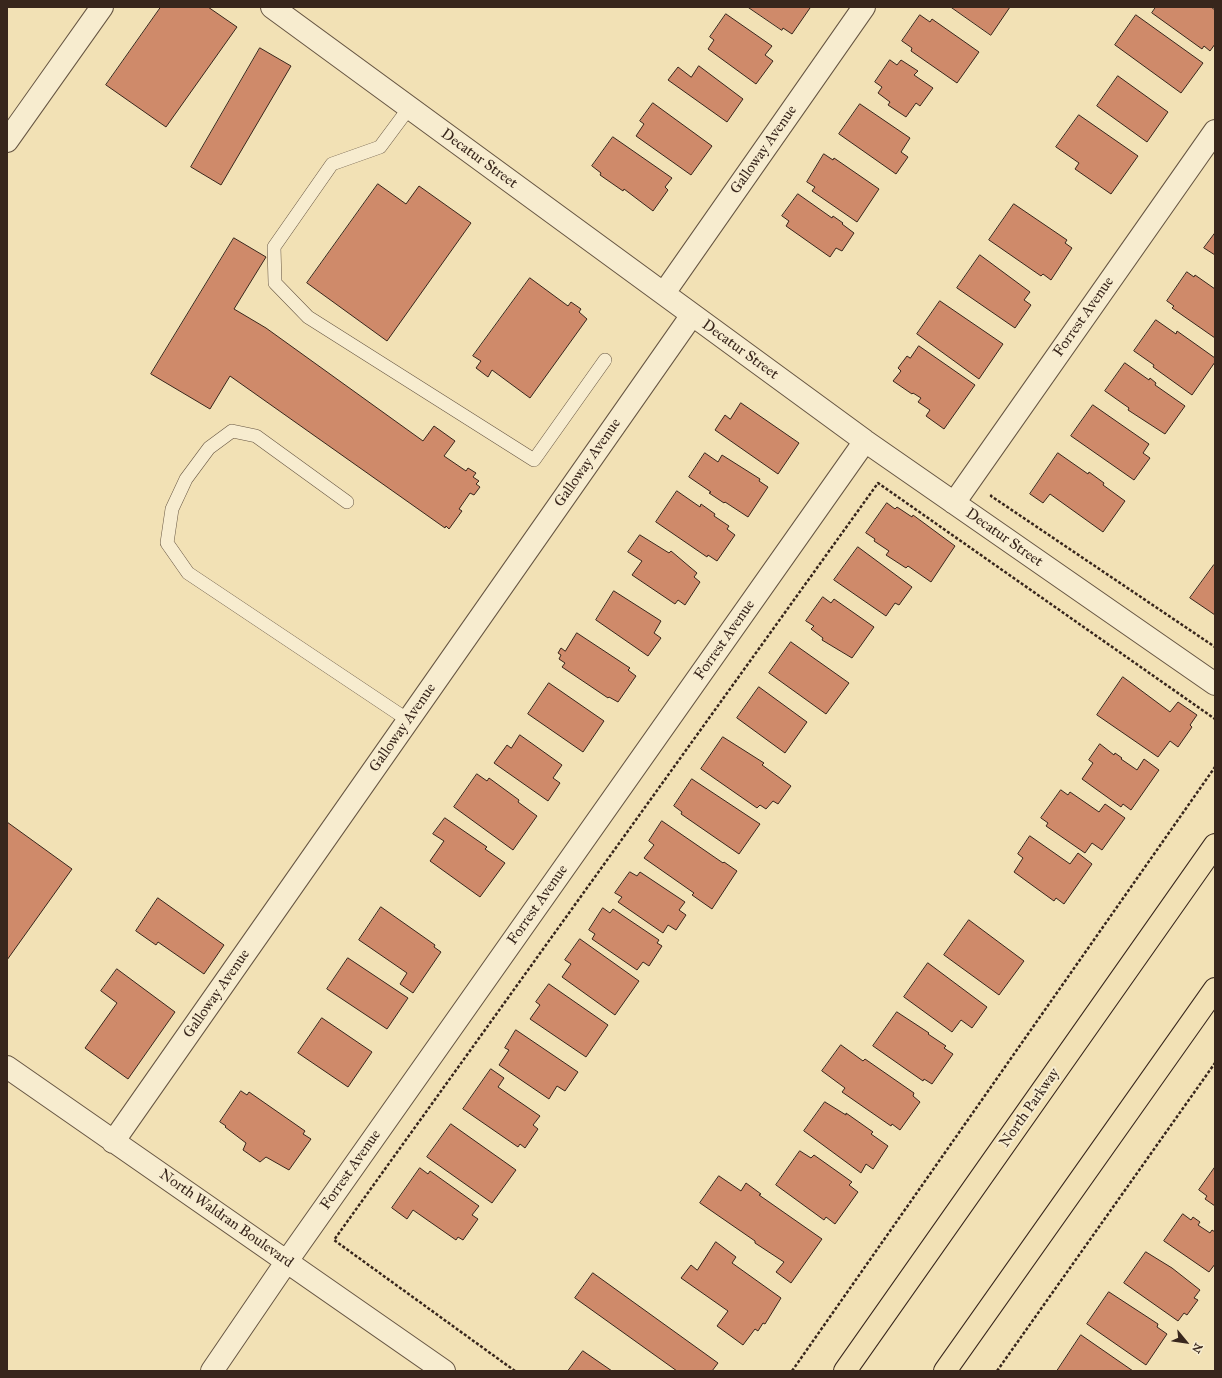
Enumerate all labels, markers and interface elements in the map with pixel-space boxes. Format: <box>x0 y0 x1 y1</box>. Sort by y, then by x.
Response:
street label: Galloway Avenue <box>727 102 801 198</box>
street label: Decatur Street <box>437 125 521 193</box>
street label: Forrest Avenue <box>1050 274 1118 360</box>
street label: Decatur Street <box>698 316 782 384</box>
street label: Galloway Avenue <box>551 415 625 511</box>
street label: Decatur Street <box>962 505 1046 571</box>
street label: Forrest Avenue <box>691 597 759 683</box>
street label: Galloway Avenue <box>366 680 440 776</box>
street label: Forrest Avenue <box>504 862 572 948</box>
street label: Galloway Avenue <box>180 946 254 1042</box>
street label: North Parkway <box>996 1065 1064 1151</box>
street label: Forrest Avenue <box>317 1127 385 1213</box>
street label: North Waldran Boulevard <box>155 1166 297 1272</box>
north arrow <box>1166 1322 1206 1362</box>
text: N <box>1189 1341 1205 1355</box>

